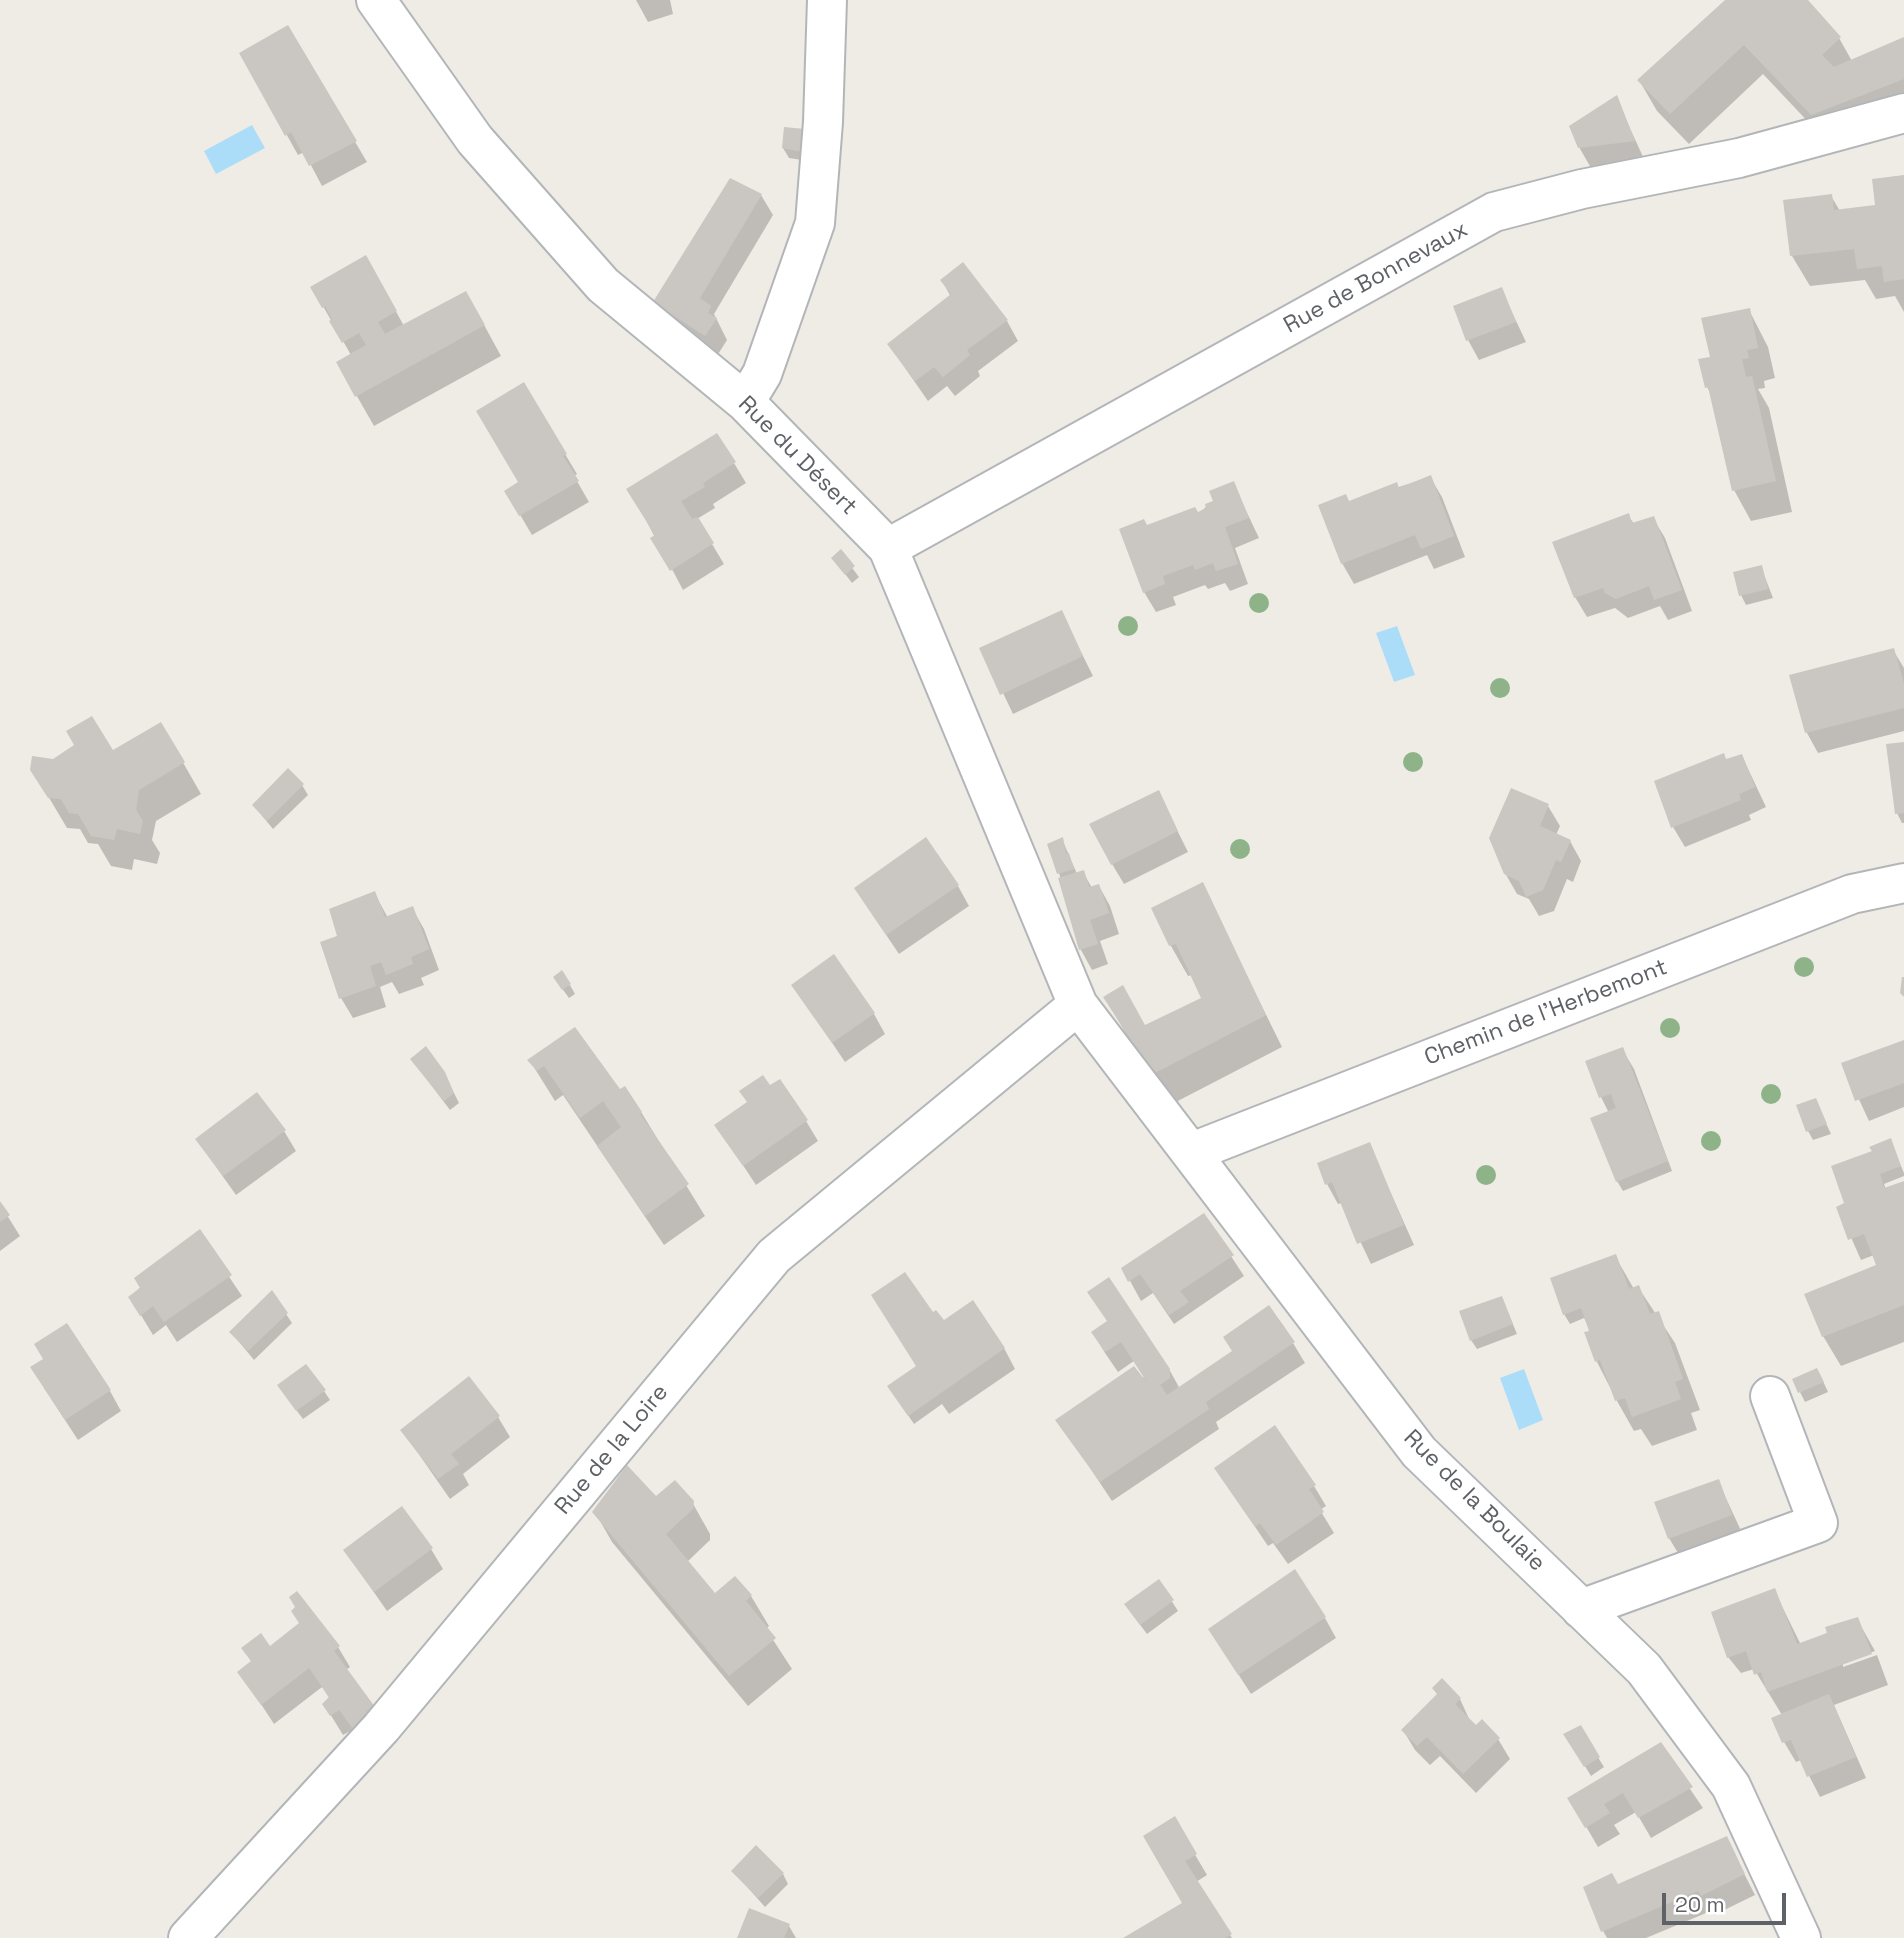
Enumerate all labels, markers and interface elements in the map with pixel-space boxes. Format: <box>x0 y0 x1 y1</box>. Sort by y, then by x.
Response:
street label: Rue de Bonnevaux <box>1279 216 1473 340</box>
street label: Rue du Désert <box>732 391 862 521</box>
street label: Chemin de l'Herbemont <box>1421 954 1671 1072</box>
street label: Rue de la Loire <box>550 1379 674 1521</box>
street label: Rue de la Boulaie <box>1397 1424 1551 1578</box>
scale bar <box>1666 1878 1790 1922</box>
text: 20 m <box>1675 1891 1725 1918</box>

